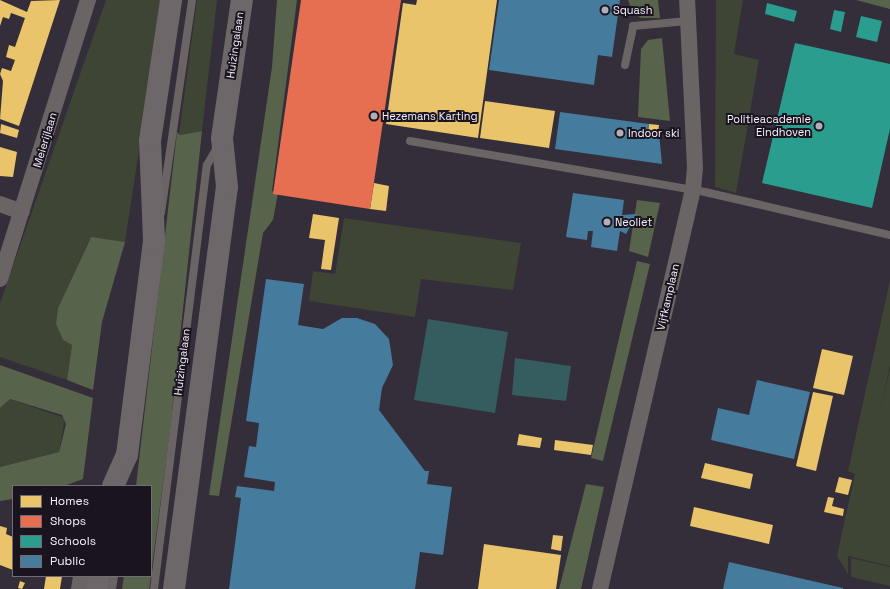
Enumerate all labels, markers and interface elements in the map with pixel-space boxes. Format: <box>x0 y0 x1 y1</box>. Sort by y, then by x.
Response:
place label: Squash <box>613 3 652 17</box>
marker: Squash <box>600 5 610 15</box>
street label: Huizingalaan <box>224 11 246 79</box>
place label: Hezemans Karting <box>382 109 477 123</box>
street label: Meierijlaan <box>30 111 60 169</box>
marker: Hezemans Karting <box>369 111 379 121</box>
place label: Politieacademie Eindhoven <box>727 113 811 139</box>
marker: Politieacademie Eindhoven <box>814 121 824 131</box>
place label: Indoor ski <box>628 126 679 140</box>
marker: Indoor ski <box>615 128 625 138</box>
place label: Neoliet <box>615 215 652 229</box>
marker: Neoliet <box>602 217 612 227</box>
street label: Vijfkamplaan <box>654 262 682 332</box>
street label: Huizingalaan <box>171 328 193 396</box>
legend <box>12 485 152 577</box>
text: Homes <box>50 493 89 509</box>
text: Shops <box>50 513 86 529</box>
text: Schools <box>50 533 96 549</box>
text: Public <box>50 553 85 569</box>

